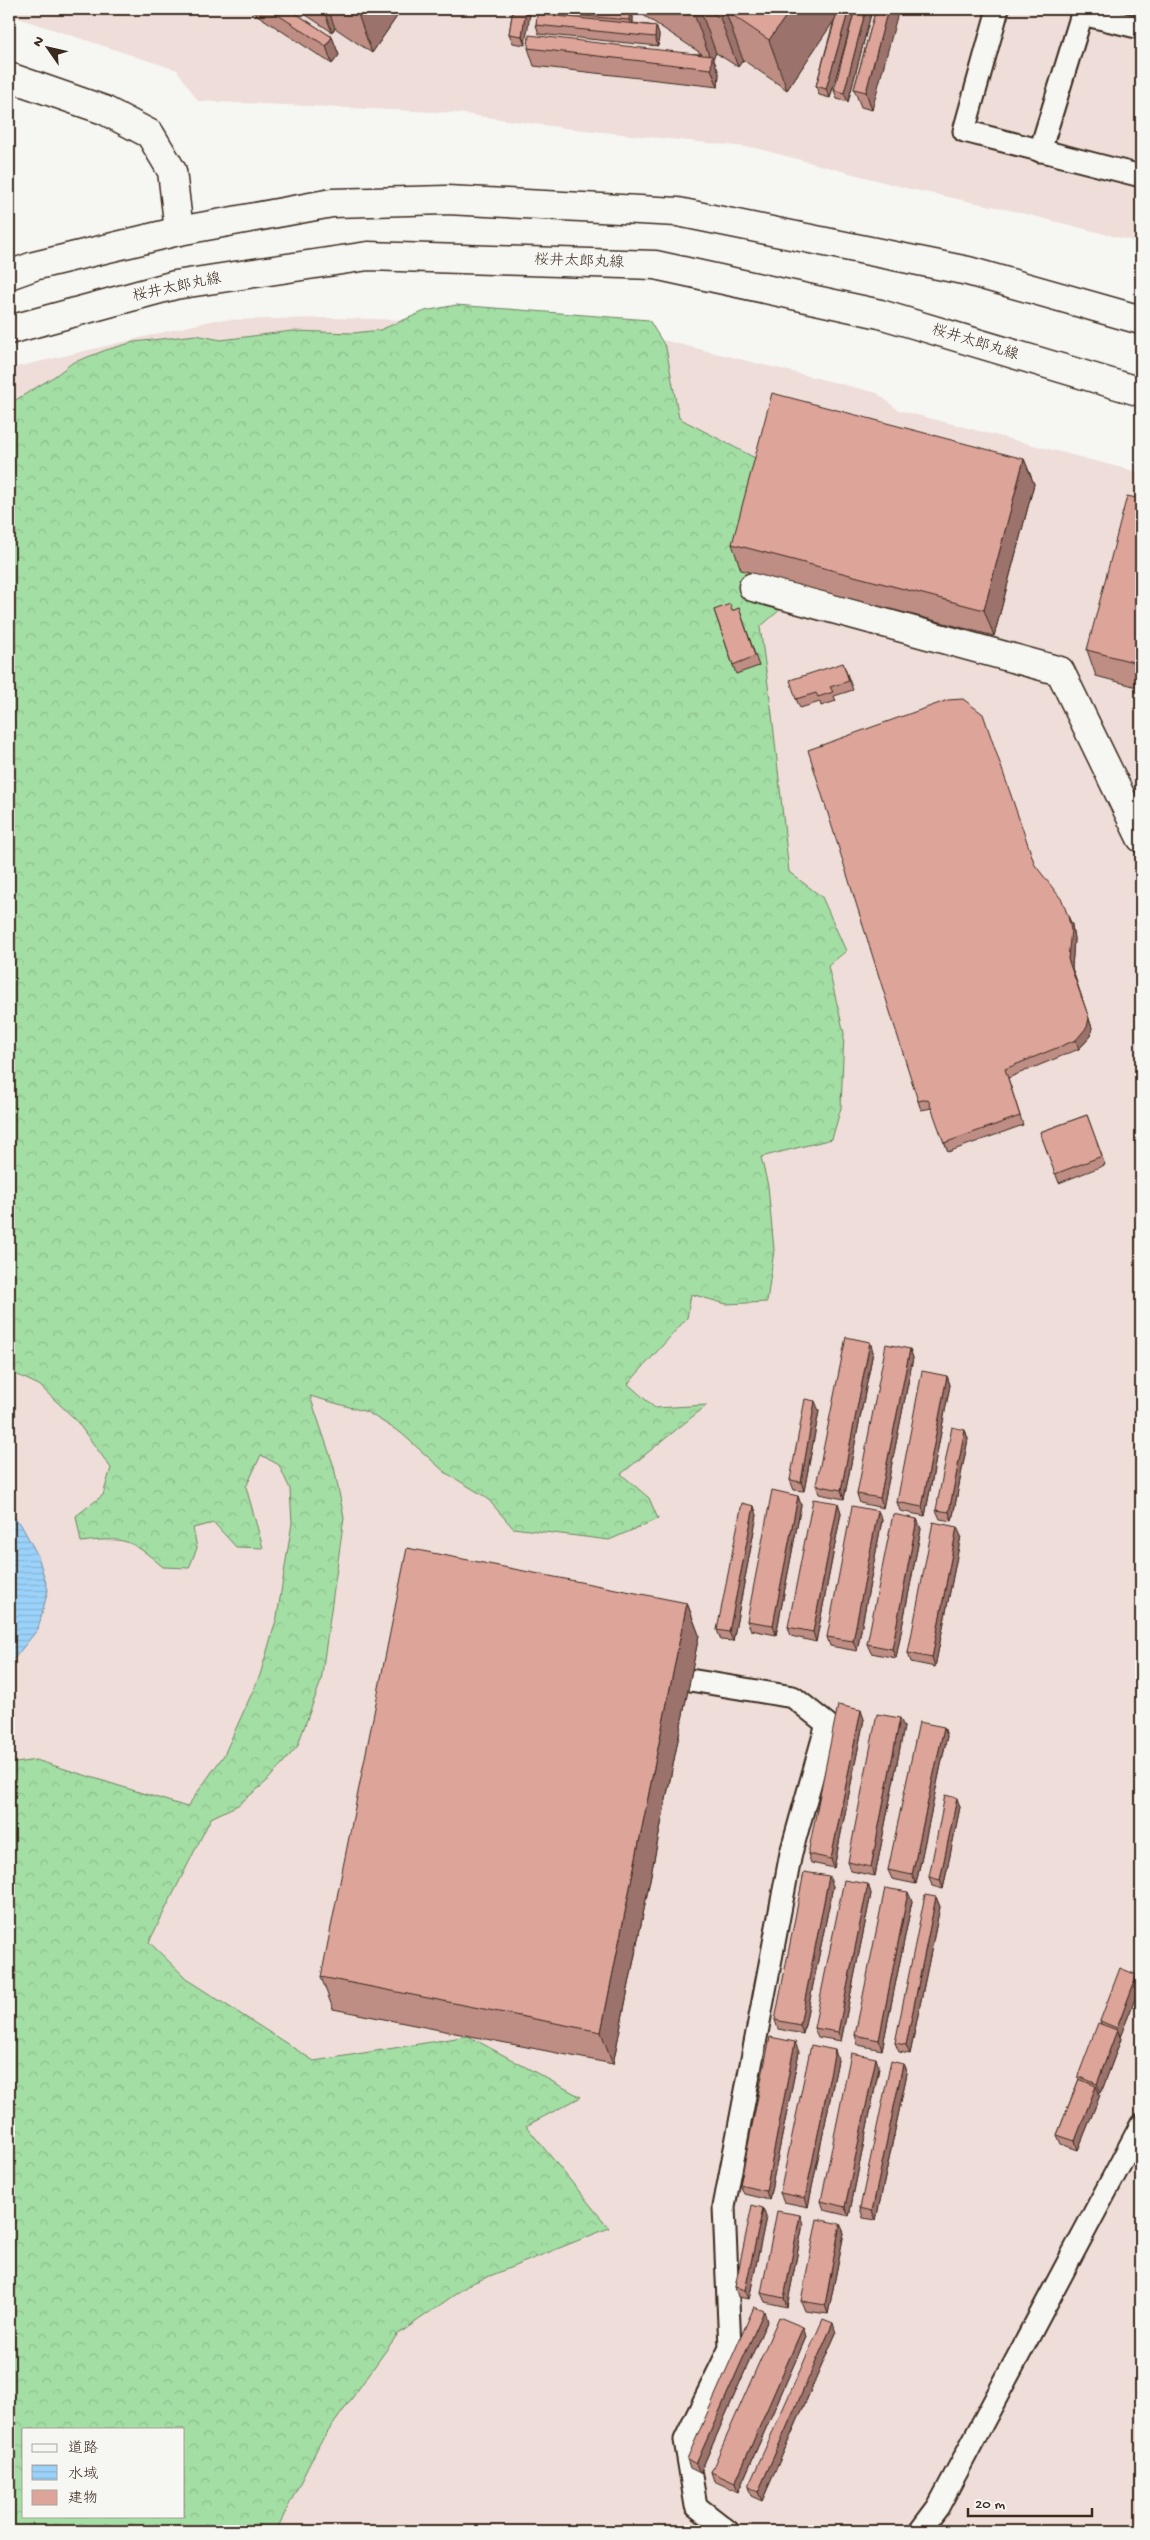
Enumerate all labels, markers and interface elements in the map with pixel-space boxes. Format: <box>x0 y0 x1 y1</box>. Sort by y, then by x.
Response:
north arrow <box>22 22 72 72</box>
text: N <box>30 34 49 51</box>
street label: 桜井太郎丸線 <box>534 250 624 273</box>
street label: 桜井太郎丸線 <box>131 269 223 306</box>
street label: 桜井太郎丸線 <box>929 320 1021 365</box>
legend <box>22 2428 185 2518</box>
text: 道路 <box>68 2440 98 2458</box>
text: 水域 <box>68 2465 98 2484</box>
scale bar <box>968 2485 1091 2517</box>
text: 建物 <box>68 2490 98 2508</box>
text: 20 m <box>975 2496 1005 2514</box>

